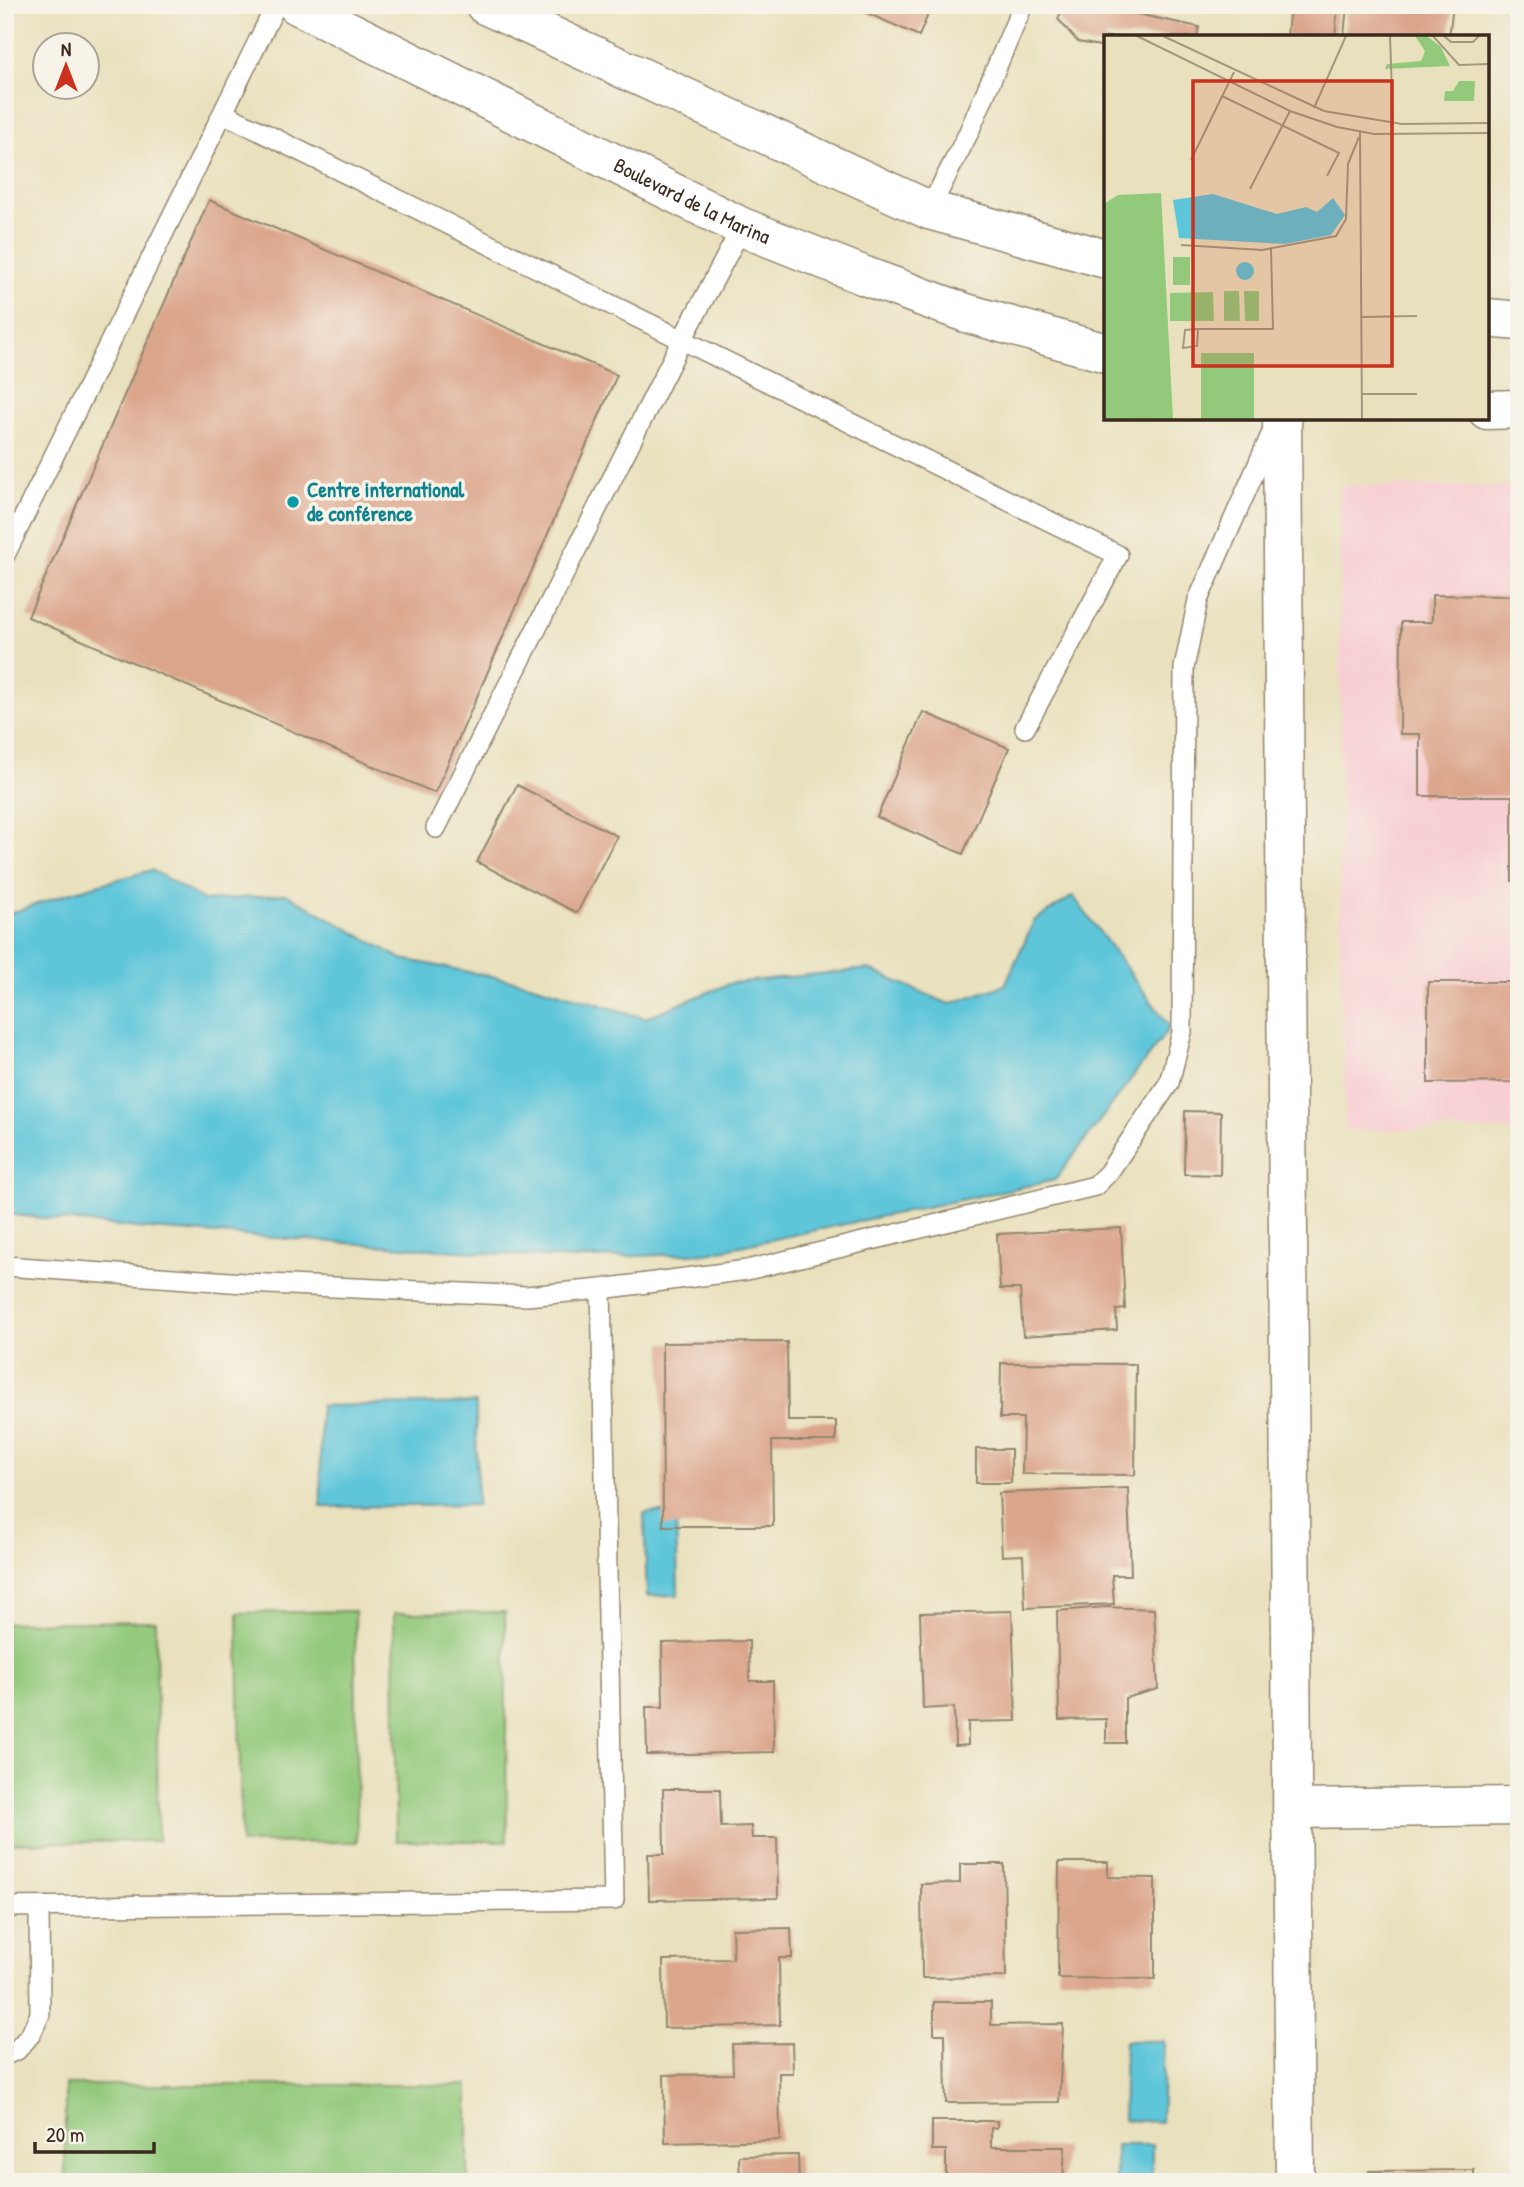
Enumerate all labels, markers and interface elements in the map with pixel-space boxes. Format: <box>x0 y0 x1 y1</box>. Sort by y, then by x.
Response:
north arrow <box>32 32 102 102</box>
inset map <box>1104 35 1489 420</box>
text: N <box>61 36 71 62</box>
street label: Boulevard de la Marina <box>609 150 775 251</box>
place label: Centre international de conférence <box>307 475 465 528</box>
marker: Centre international de conférence <box>285 494 301 510</box>
scale bar <box>35 2110 154 2154</box>
text: 20 m <box>46 2120 84 2149</box>

